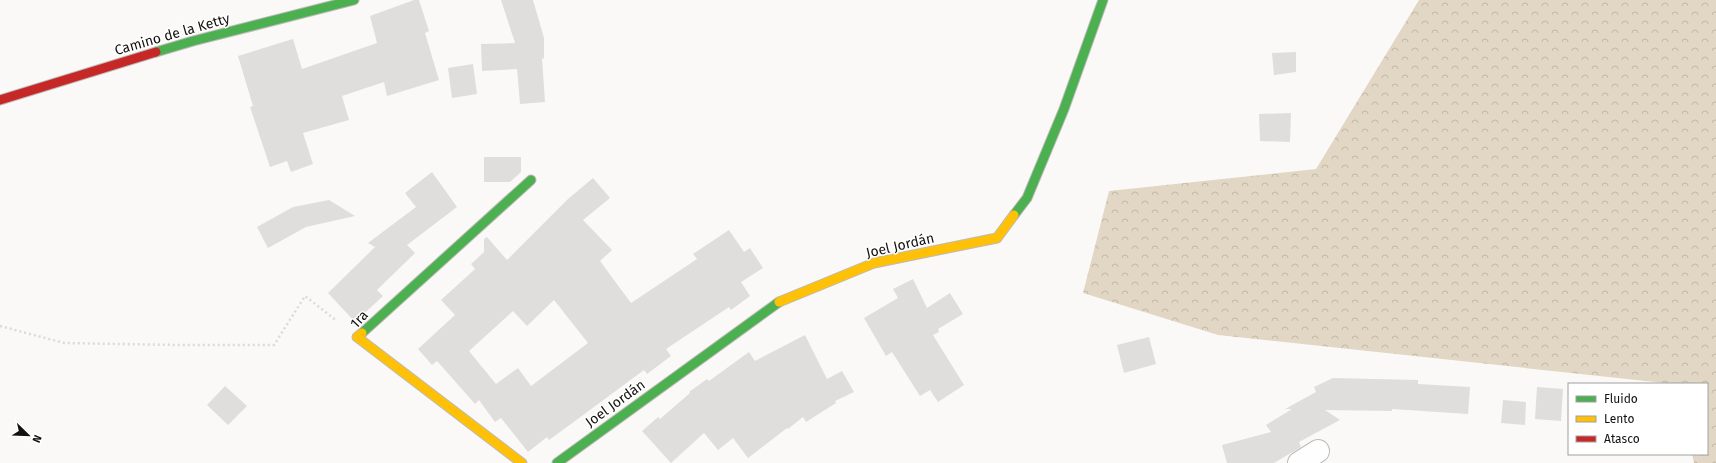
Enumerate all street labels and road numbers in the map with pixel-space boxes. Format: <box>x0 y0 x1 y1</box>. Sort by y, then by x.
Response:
street label: Camino de la Ketty <box>113 10 232 59</box>
street label: Joel Jordán <box>864 229 936 262</box>
street label: 1ra <box>347 307 372 332</box>
street label: Joel Jordán <box>582 376 648 431</box>

